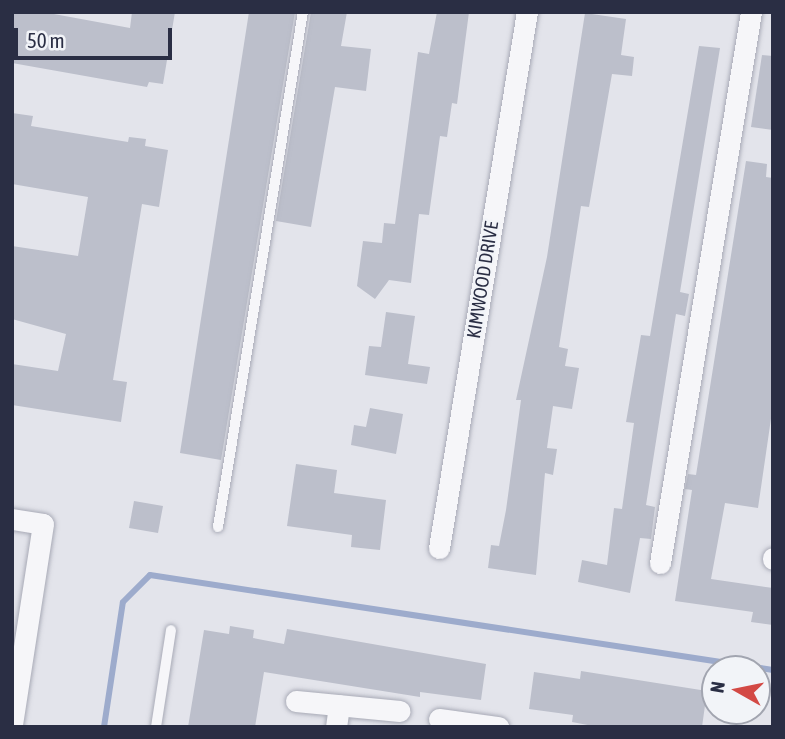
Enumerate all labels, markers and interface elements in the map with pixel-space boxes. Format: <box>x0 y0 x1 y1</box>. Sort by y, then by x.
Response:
scale bar <box>18 14 175 58</box>
text: 50 m <box>27 28 65 52</box>
street label: KIMWOOD DRIVE <box>462 220 504 340</box>
north arrow <box>701 655 771 725</box>
text: N <box>705 680 729 694</box>

